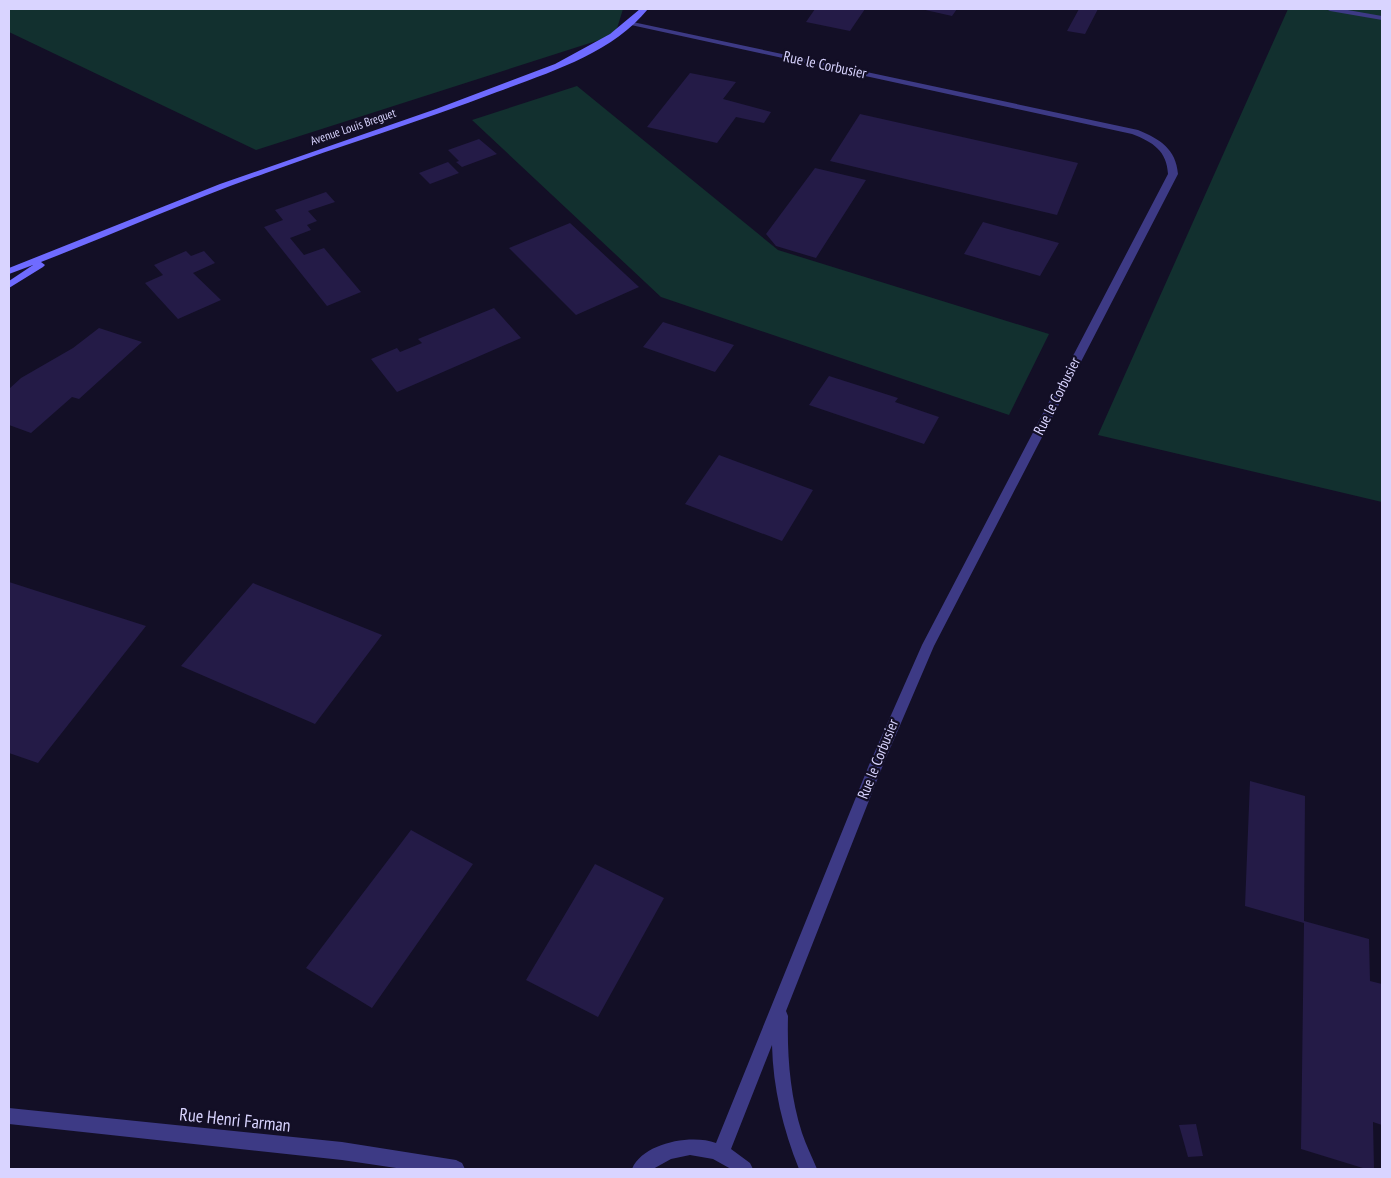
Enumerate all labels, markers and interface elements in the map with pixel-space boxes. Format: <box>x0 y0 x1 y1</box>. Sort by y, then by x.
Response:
street label: Rue le Corbusier <box>782 46 869 83</box>
street label: Avenue Louis Breguet <box>308 105 398 148</box>
street label: Rue le Corbusier <box>1029 353 1085 438</box>
street label: Rue le Corbusier <box>853 715 903 802</box>
street label: Rue Henri Farman <box>178 1102 292 1137</box>

